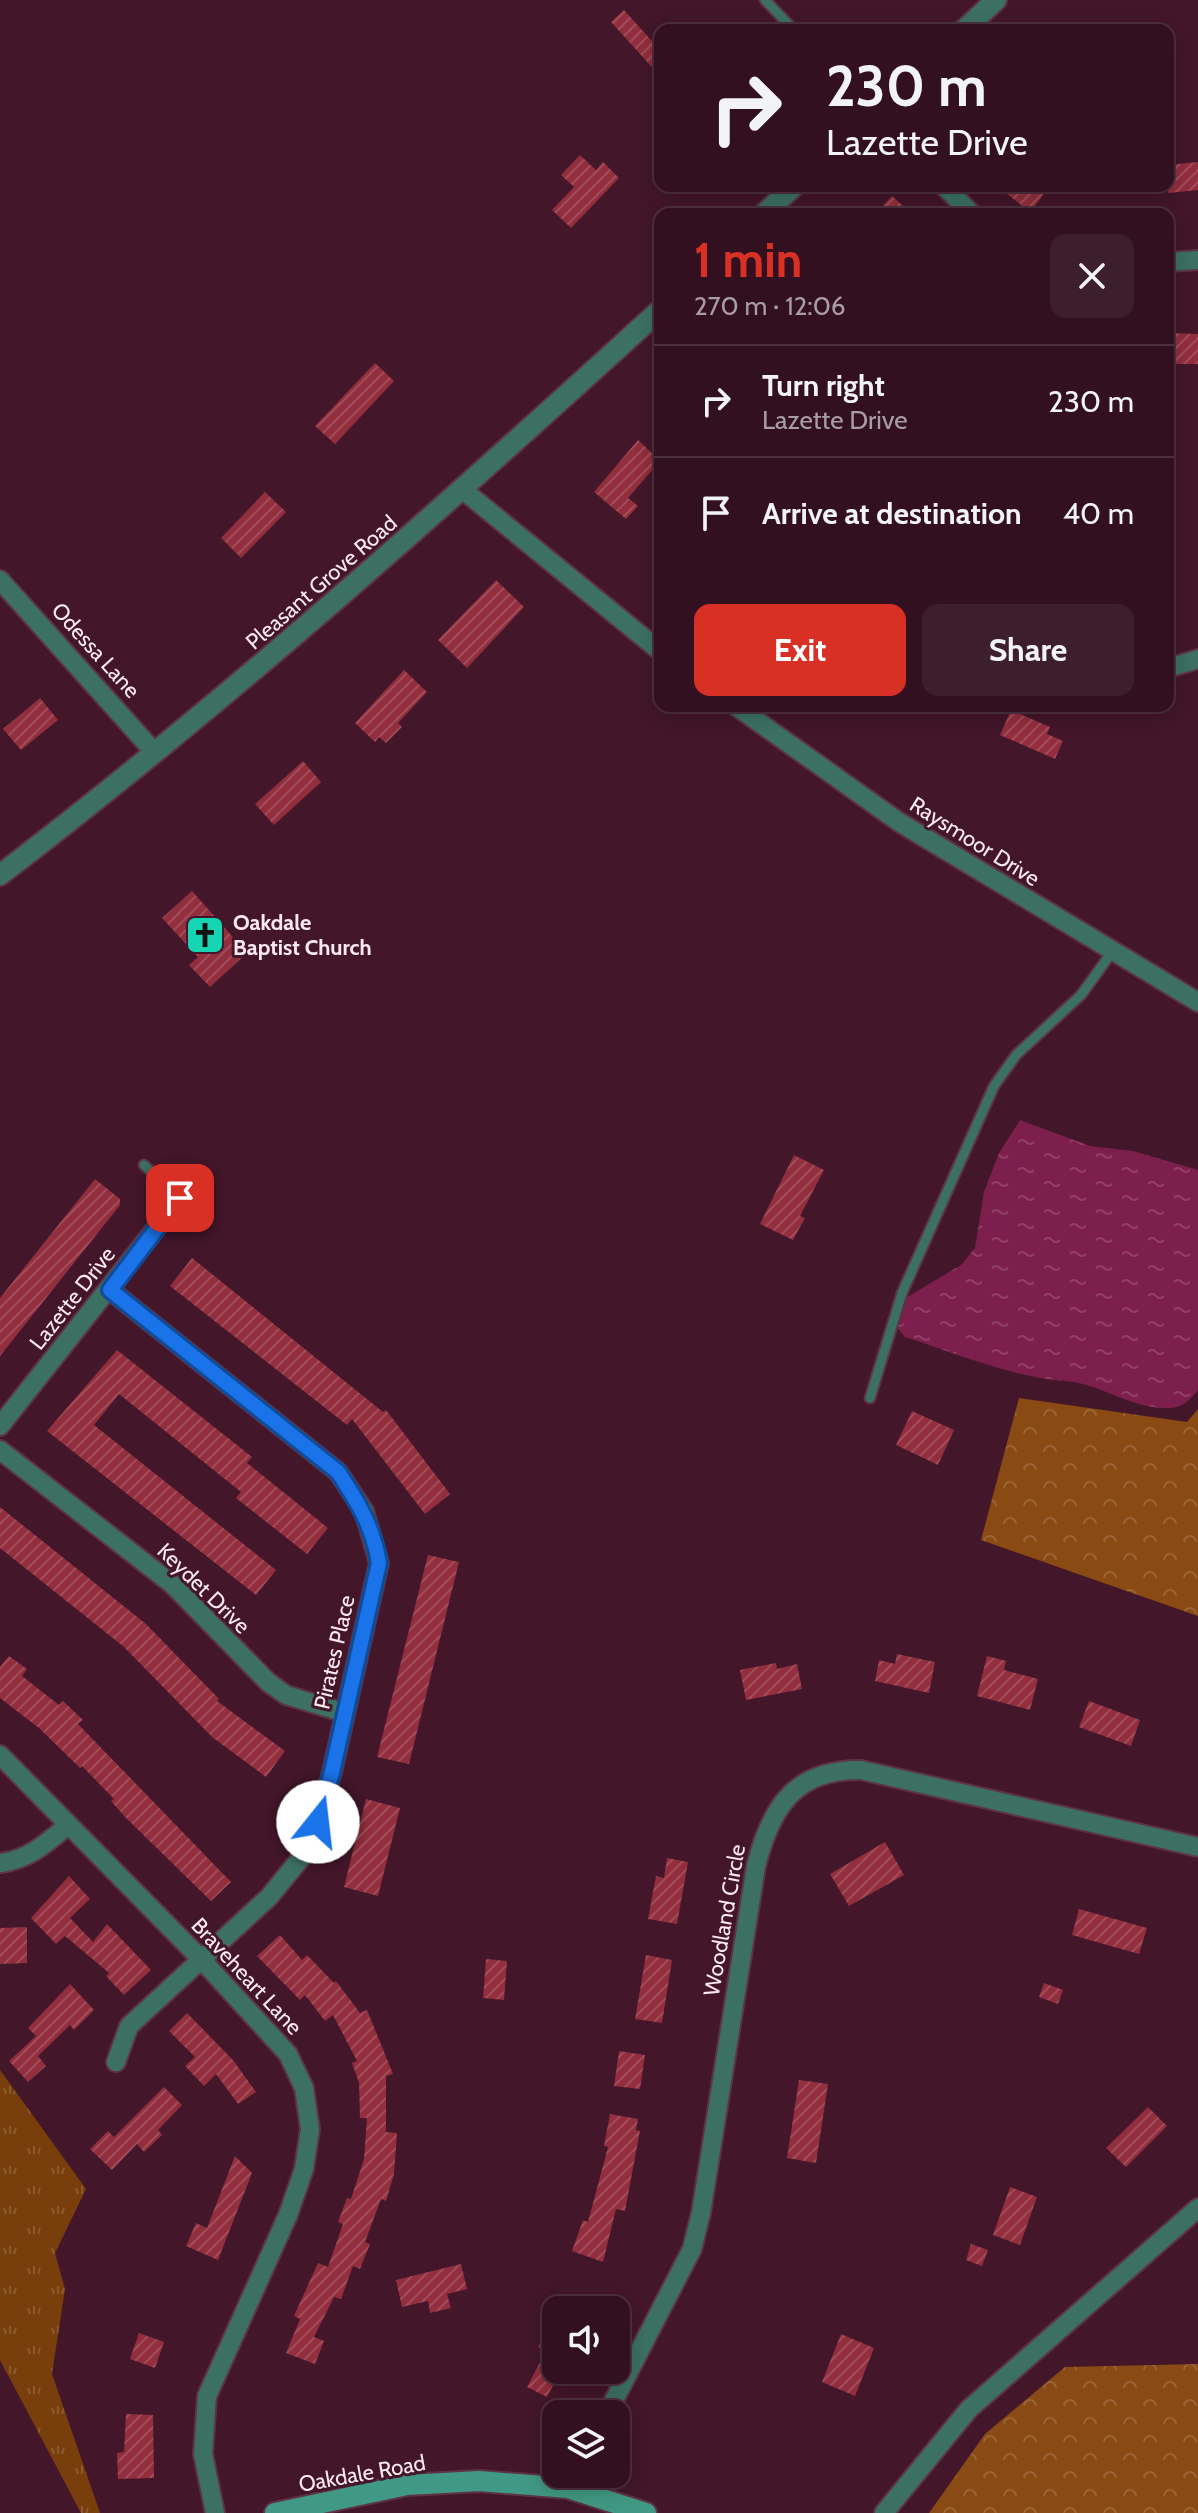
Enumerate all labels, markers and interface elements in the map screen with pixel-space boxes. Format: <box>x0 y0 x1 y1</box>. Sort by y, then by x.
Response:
text: 230 m <box>826 52 987 120</box>
icon: right <box>694 56 798 160</box>
text: Lazette Drive <box>826 120 1028 164</box>
text: 1 min <box>694 231 802 289</box>
button: close <box>1050 234 1134 318</box>
text: 270 m · 12:06 <box>694 290 846 322</box>
text: Turn right <box>762 367 885 404</box>
icon: right <box>694 379 738 423</box>
text: 230 m <box>1048 383 1134 420</box>
text: Lazette Drive <box>762 404 908 436</box>
icon: arrive <box>694 491 738 535</box>
text: Arrive at destination <box>762 495 1022 532</box>
text: 40 m <box>1063 495 1134 532</box>
street label: Pleasant Grove Road <box>240 509 402 655</box>
street label: Odessa Lane <box>46 597 146 704</box>
button: Exit <box>694 604 906 696</box>
button: Share <box>922 604 1134 696</box>
street label: Raysmoor Drive <box>905 791 1045 892</box>
place label: Oakdale Baptist Church <box>233 909 372 961</box>
church icon: Oakdale Baptist Church <box>184 914 226 956</box>
pin <box>146 1164 214 1232</box>
icon: arrive <box>158 1176 202 1220</box>
street label: Lazette Drive <box>24 1241 121 1355</box>
street label: Keydet Drive <box>151 1537 256 1639</box>
street label: Pirates Place <box>308 1592 361 1712</box>
position arrow <box>276 1780 360 1864</box>
street label: Woodland Circle <box>698 1842 751 1998</box>
street label: Braveheart Lane <box>186 1912 308 2040</box>
map controls <box>542 2296 630 2488</box>
button: sound <box>542 2296 630 2384</box>
button: layers <box>542 2400 630 2488</box>
street label: Oakdale Road <box>296 2449 428 2498</box>

